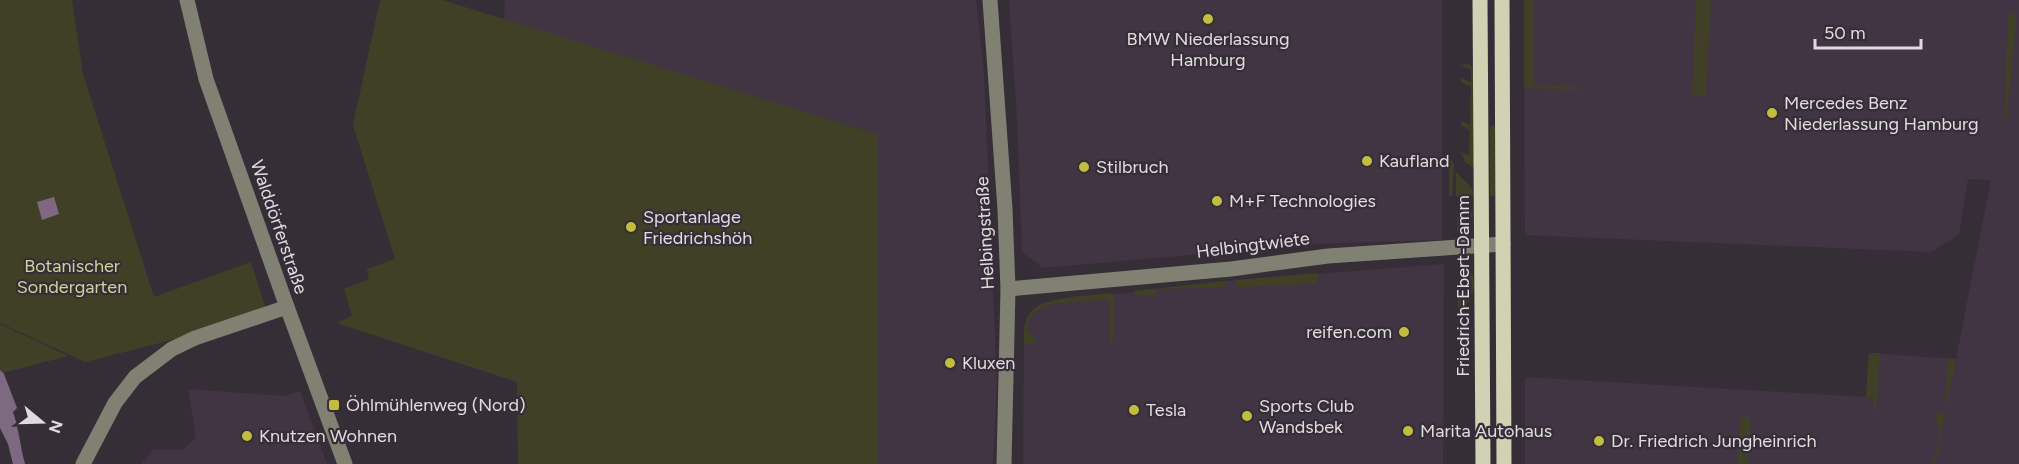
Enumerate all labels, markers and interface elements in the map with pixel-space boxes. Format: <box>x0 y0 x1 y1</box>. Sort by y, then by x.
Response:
marker: BMW Niederlassung Hamburg <box>1201 12 1215 26</box>
scale bar <box>1815 12 1922 50</box>
text: 50 m <box>1824 22 1866 44</box>
place label: BMW Niederlassung Hamburg <box>1127 28 1289 71</box>
place label: Mercedes Benz Niederlassung Hamburg <box>1784 92 1979 135</box>
marker: Mercedes Benz Niederlassung Hamburg <box>1765 106 1779 120</box>
place label: Kaufland <box>1379 150 1449 172</box>
marker: Kaufland <box>1360 154 1374 168</box>
place label: Stilbruch <box>1096 156 1168 178</box>
street label: Walddörferstraße <box>246 157 312 297</box>
marker: Stilbruch <box>1077 160 1091 174</box>
street label: Helbingstraße <box>971 176 999 290</box>
place label: M+F Technologies <box>1229 190 1376 212</box>
marker: M+F Technologies <box>1210 194 1224 208</box>
street label: Friedrich-Ebert-Damm <box>1452 195 1474 377</box>
place label: Sportanlage Friedrichshöh <box>643 206 752 249</box>
marker: Sportanlage Friedrichshöh <box>624 220 638 234</box>
street label: Helbingtwiete <box>1195 227 1311 263</box>
park label: Botanischer Sondergarten <box>17 255 127 298</box>
place label: reifen.com <box>1306 321 1392 343</box>
marker: reifen.com <box>1397 325 1411 339</box>
place label: Kluxen <box>962 352 1015 374</box>
marker: Kluxen <box>943 356 957 370</box>
north arrow <box>12 392 72 452</box>
place label: Öhlmühlenweg (Nord) <box>346 394 526 416</box>
place label: Sports Club Wandsbek <box>1259 395 1354 438</box>
marker: Öhlmühlenweg (Nord) <box>327 398 341 412</box>
place label: Tesla <box>1146 399 1186 421</box>
marker: Tesla <box>1127 403 1141 417</box>
marker: Sports Club Wandsbek <box>1240 409 1254 423</box>
text: N <box>45 418 67 436</box>
place label: Marita Autohaus <box>1420 420 1552 442</box>
marker: Marita Autohaus <box>1401 424 1415 438</box>
place label: Knutzen Wohnen <box>259 425 397 447</box>
marker: Knutzen Wohnen <box>240 429 254 443</box>
place label: Dr. Friedrich Jungheinrich <box>1611 430 1816 452</box>
marker: Dr. Friedrich Jungheinrich <box>1592 434 1606 448</box>

